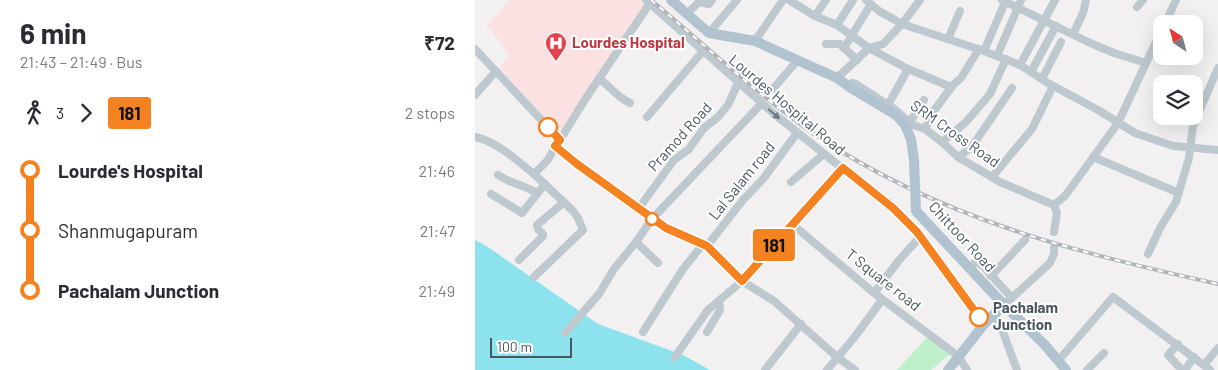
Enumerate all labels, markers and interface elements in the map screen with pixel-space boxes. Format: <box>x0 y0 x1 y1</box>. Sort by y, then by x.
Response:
north arrow <box>1153 15 1203 65</box>
map controls <box>1153 15 1203 125</box>
text: 6 min <box>20 16 86 50</box>
text: ₹72 <box>424 31 455 54</box>
hospital icon: Lourdes Hospital <box>544 31 568 62</box>
place label: Lourdes Hospital <box>572 33 685 51</box>
street label: Lourdes Hospital Road <box>726 50 850 158</box>
text: 21:43 – 21:49 · Bus <box>20 52 142 71</box>
button: layers <box>1153 75 1203 125</box>
street label: SRM Cross Road <box>908 96 1004 171</box>
street label: Pramod Road <box>644 98 715 175</box>
icon: walk <box>20 99 48 127</box>
icon: forward <box>72 99 100 127</box>
text: 181 <box>118 102 141 124</box>
text: 3 <box>56 103 64 122</box>
text: 2 stops <box>405 103 455 122</box>
one-way arrow <box>767 108 780 119</box>
unlabelled marker <box>538 117 558 137</box>
street label: Lal Salam road <box>704 138 778 223</box>
text: Lourde's Hospital <box>58 159 203 182</box>
text: 21:46 <box>419 161 455 180</box>
street label: Chittoor Road <box>926 197 1000 275</box>
unlabelled marker <box>645 212 659 226</box>
text: Shanmugapuram <box>58 219 198 242</box>
text: 21:47 <box>420 221 455 240</box>
line badge: 181 <box>745 229 803 261</box>
text: 181 <box>763 234 785 256</box>
street label: T Square road <box>843 244 925 314</box>
text: Pachalam Junction <box>58 279 219 302</box>
text: 21:49 <box>418 281 455 300</box>
place label: Pachalam Junction <box>993 298 1058 333</box>
marker: Pachalam Junction <box>969 307 989 327</box>
scale bar <box>490 335 573 358</box>
text: 100 m <box>497 338 532 355</box>

